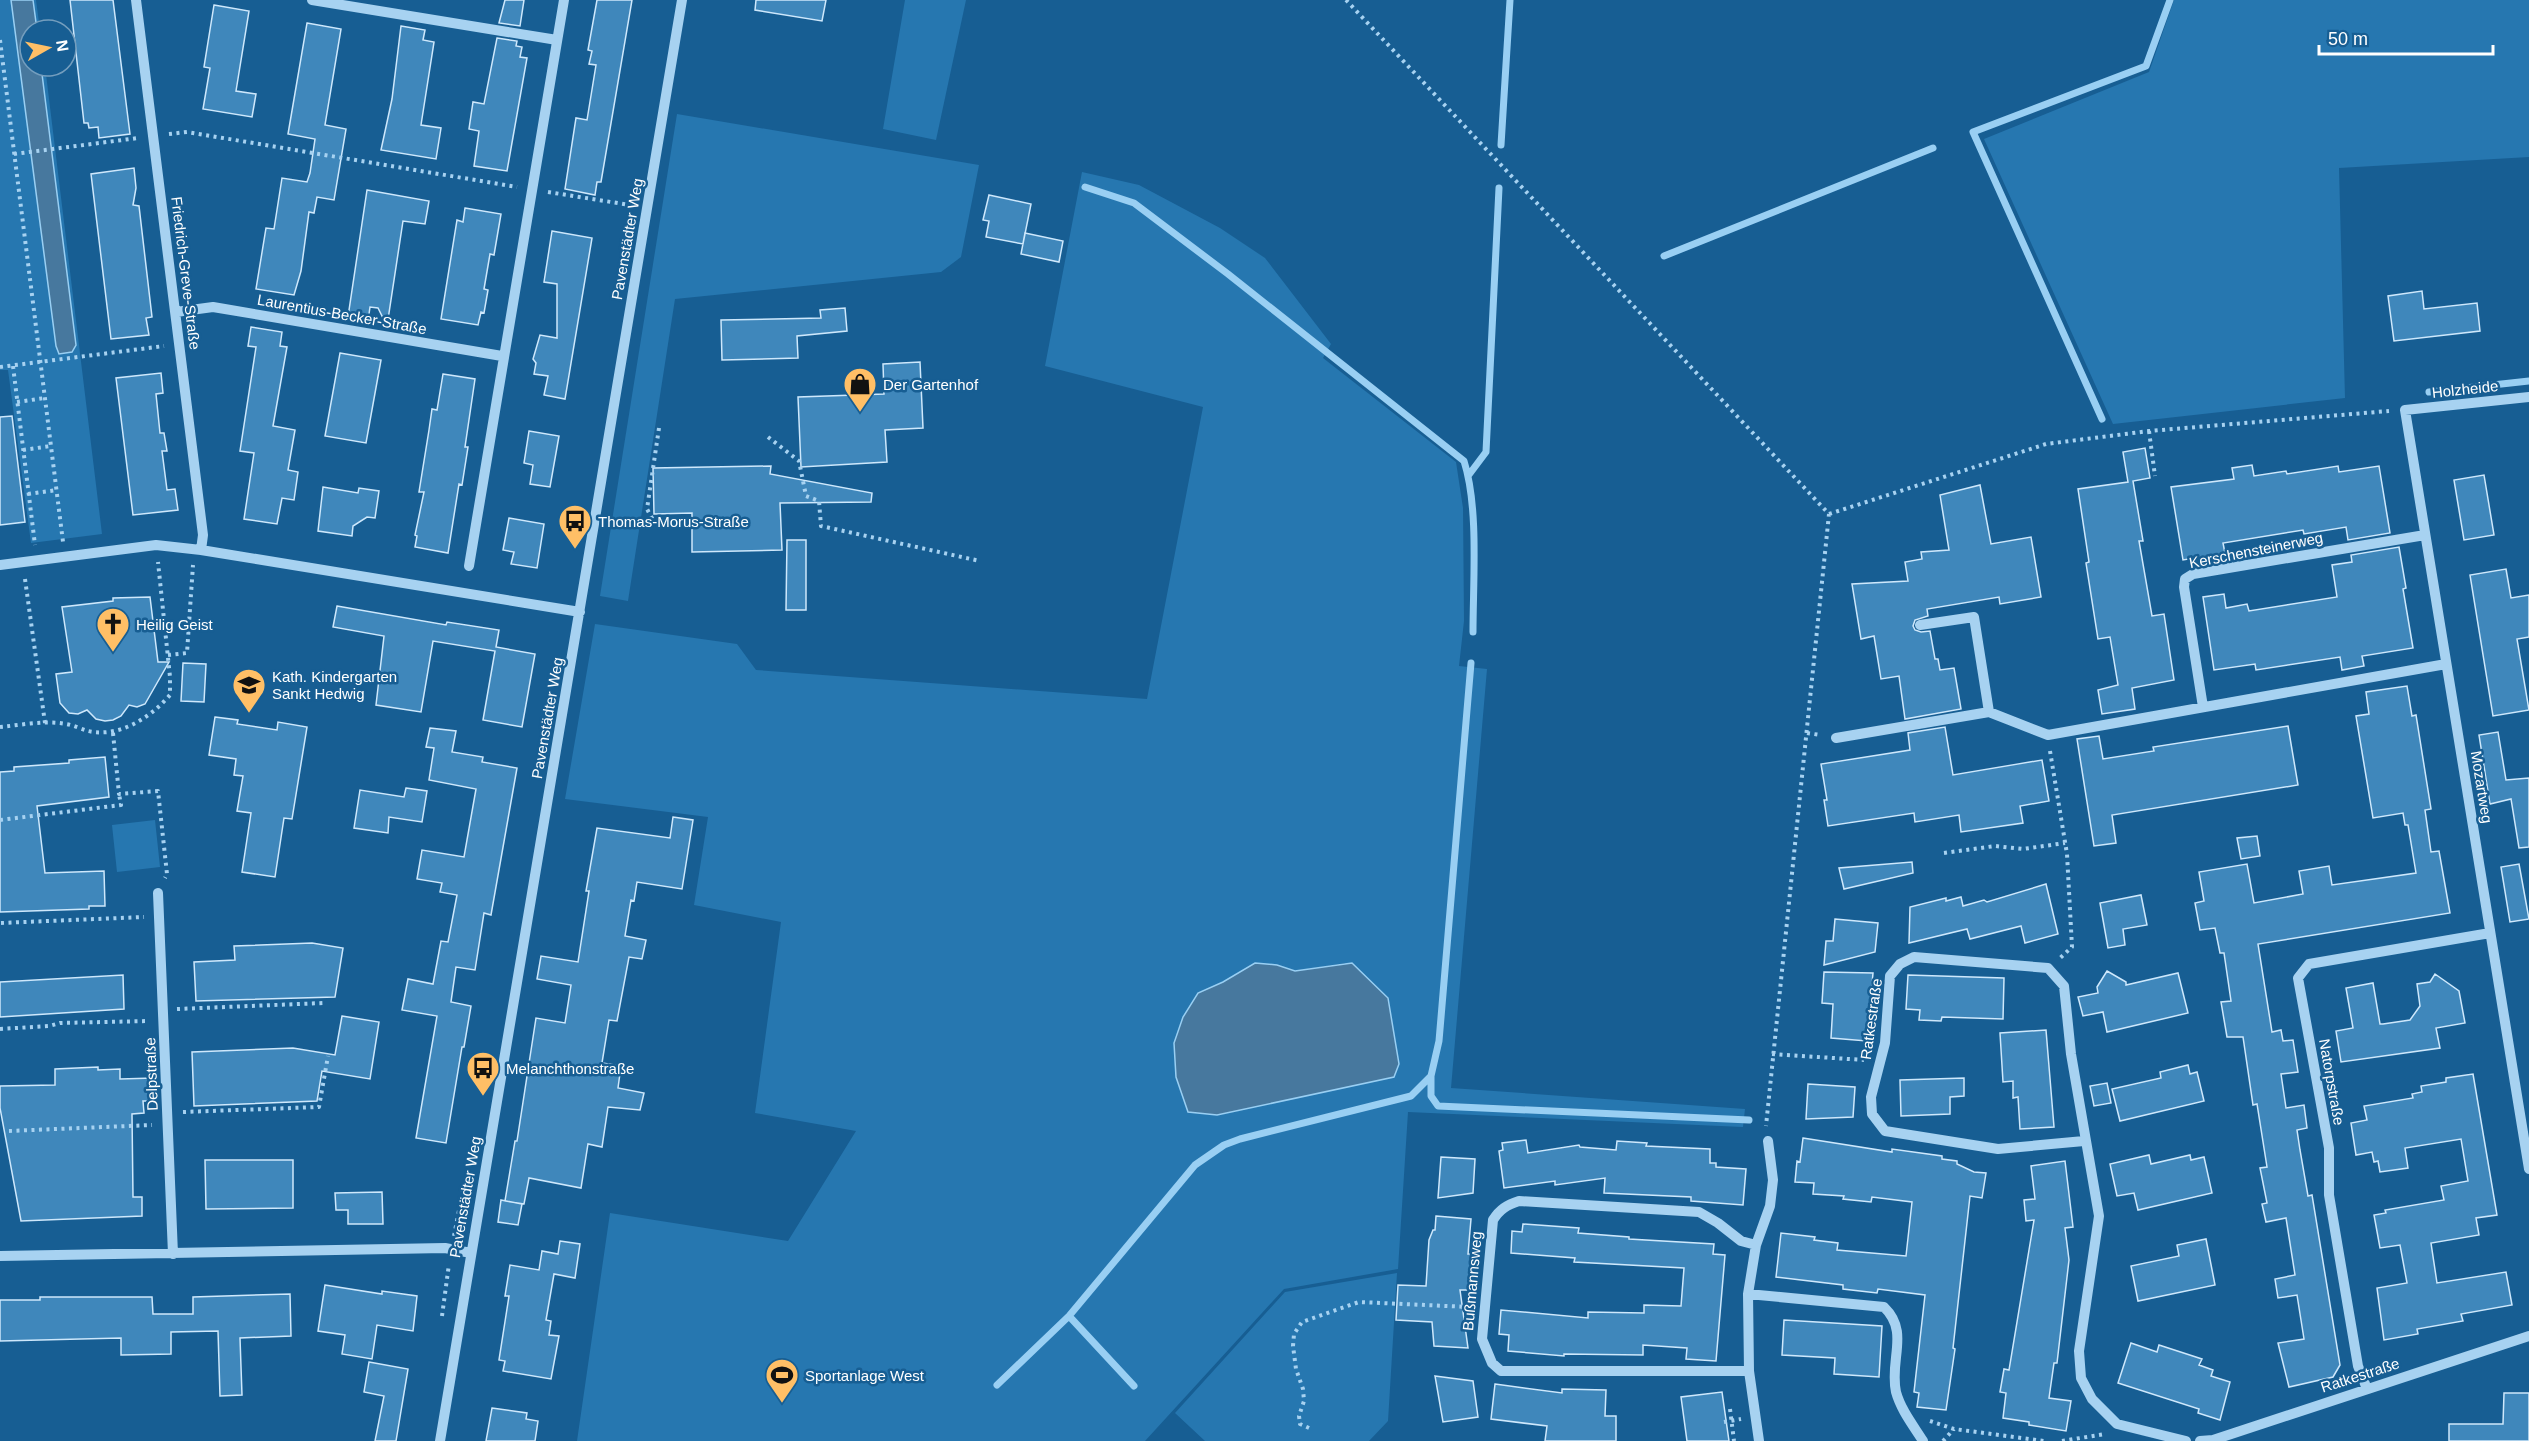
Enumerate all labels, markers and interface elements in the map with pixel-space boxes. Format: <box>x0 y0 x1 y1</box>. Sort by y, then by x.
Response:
north arrow <box>18 18 78 78</box>
scale bar <box>2319 18 2493 56</box>
text: 50 m <box>2328 29 2368 49</box>
text: N <box>53 39 72 53</box>
street label: Pavenstädter Weg <box>608 177 646 301</box>
street label: Friedrich-Greve-Straße <box>168 195 204 351</box>
street label: Laurentius-Becker-Straße <box>256 291 428 337</box>
shop icon: Der Gartenhof <box>842 366 878 413</box>
place label: Der Gartenhof <box>883 376 979 393</box>
street label: Holzheide <box>2431 377 2499 401</box>
bus stop icon: Thomas-Morus-Straße <box>557 503 593 550</box>
place label: Thomas-Morus-Straße <box>598 513 749 530</box>
street label: Kerschensteinerweg <box>2188 529 2324 571</box>
church icon: Heilig Geist <box>95 606 131 653</box>
place label: Heilig Geist <box>136 616 214 633</box>
street label: Pavenstädter Weg <box>528 656 566 780</box>
school or university icon: Kath. Kindergarten Sankt Hedwig <box>231 667 267 714</box>
place label: Kath. Kindergarten Sankt Hedwig <box>272 668 397 702</box>
street label: Mozartweg <box>2468 749 2496 825</box>
street label: Ratkestraße <box>1857 977 1885 1061</box>
street label: Delpstraße <box>141 1037 161 1111</box>
street label: Natorpstraße <box>2316 1037 2348 1127</box>
bus stop icon: Melanchthonstraße <box>465 1050 501 1097</box>
place label: Melanchthonstraße <box>506 1060 634 1077</box>
street label: Pavenstädter Weg <box>446 1135 484 1259</box>
street label: Bußmannsweg <box>1459 1230 1485 1332</box>
street label: Ratkestraße <box>2319 1354 2401 1396</box>
sports icon: Sportanlage West <box>764 1357 800 1404</box>
place label: Sportanlage West <box>805 1367 925 1384</box>

